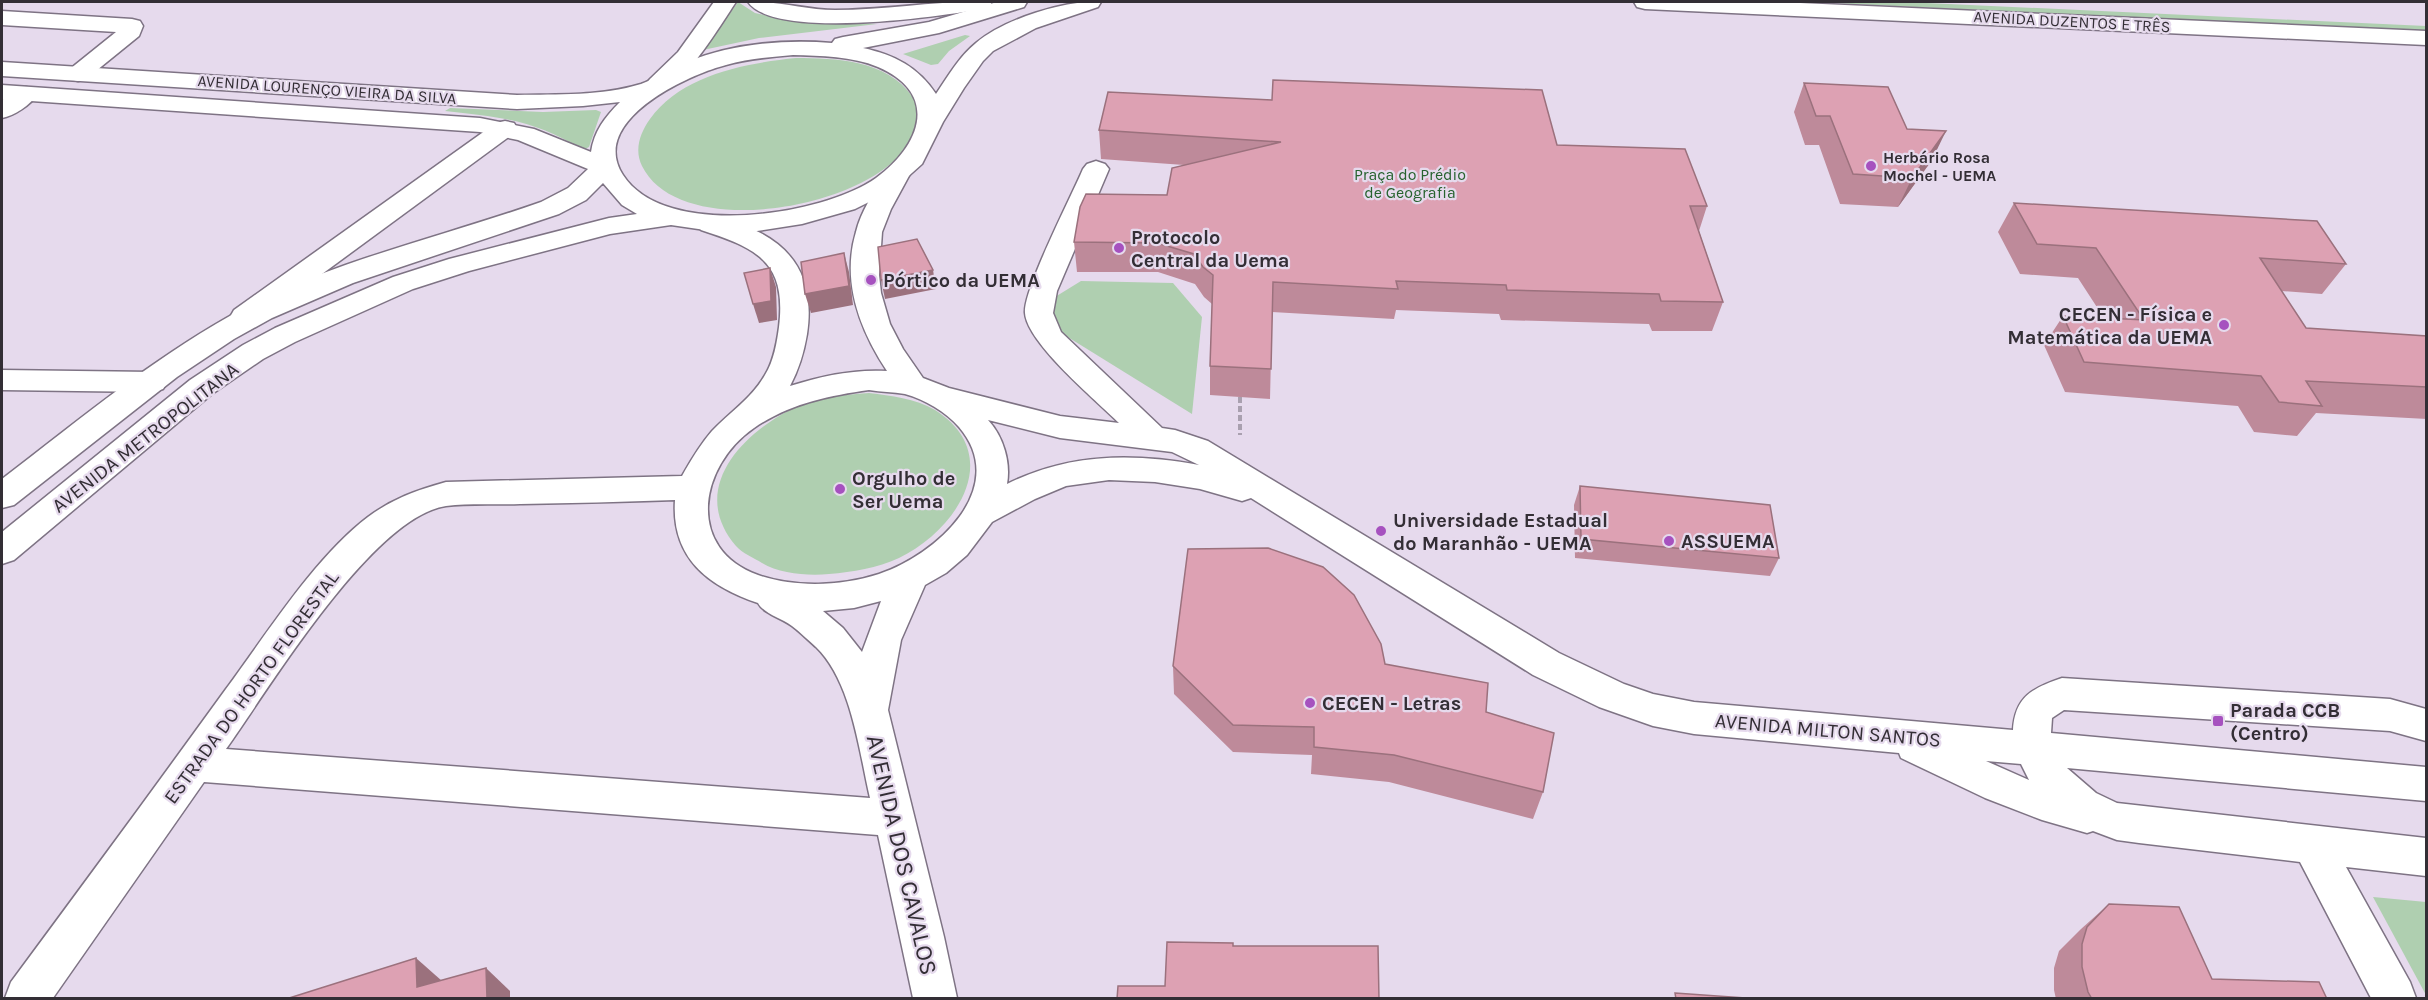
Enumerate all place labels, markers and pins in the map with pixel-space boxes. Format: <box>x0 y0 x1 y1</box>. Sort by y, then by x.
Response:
place label: Herbário Rosa Mochel - UEMA <box>1883 148 1996 185</box>
marker: Herbário Rosa Mochel - UEMA <box>1864 159 1878 173</box>
place label: Protocolo Central da Uema <box>1131 226 1289 272</box>
marker: Protocolo Central da Uema <box>1112 241 1126 255</box>
place label: Pórtico da UEMA <box>883 269 1040 292</box>
marker: Pórtico da UEMA <box>864 273 878 287</box>
place label: CECEN - Física e Matemática da UEMA <box>2007 303 2212 349</box>
marker: CECEN - Física e Matemática da UEMA <box>2217 318 2231 332</box>
place label: Orgulho de Ser Uema <box>852 467 955 513</box>
marker: Orgulho de Ser Uema <box>833 482 847 496</box>
place label: Universidade Estadual do Maranhão - UEMA <box>1393 509 1608 555</box>
marker: Universidade Estadual do Maranhão - UEMA <box>1374 524 1388 538</box>
place label: ASSUEMA <box>1681 530 1775 553</box>
marker: ASSUEMA <box>1662 534 1676 548</box>
place label: CECEN - Letras <box>1322 692 1461 715</box>
marker: CECEN - Letras <box>1303 696 1317 710</box>
place label: Parada CCB (Centro) <box>2230 699 2340 745</box>
marker: Parada CCB (Centro) <box>2211 714 2225 728</box>

